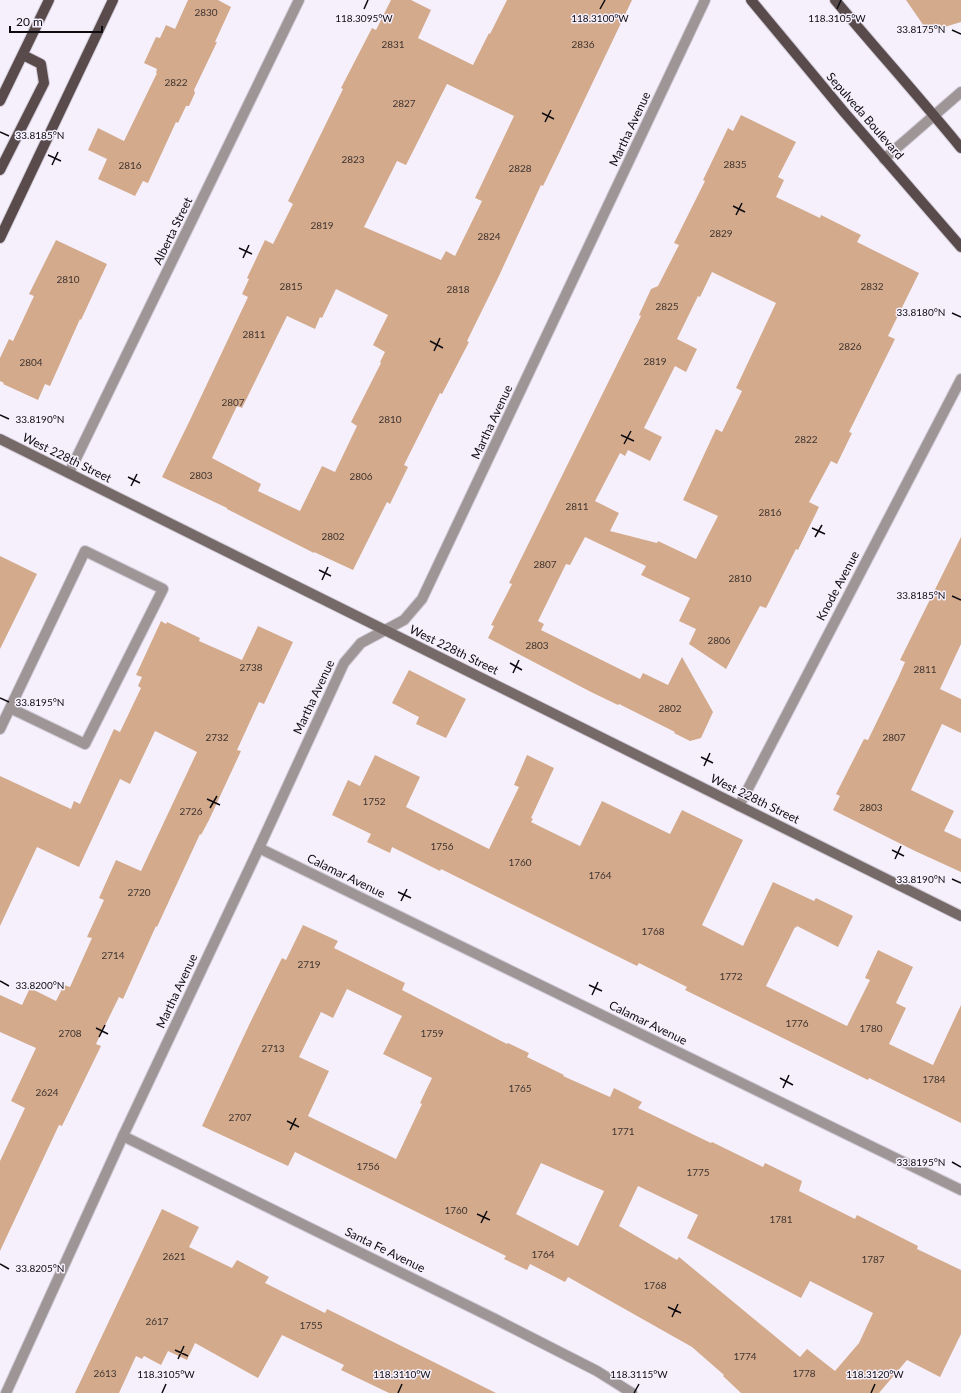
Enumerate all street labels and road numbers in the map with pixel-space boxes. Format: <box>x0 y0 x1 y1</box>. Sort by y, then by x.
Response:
street label: Sepulveda Boulevard <box>824 69 907 162</box>
street label: Martha Avenue <box>606 89 653 169</box>
street label: Alberta Street <box>150 194 196 267</box>
street label: Martha Avenue <box>468 382 515 462</box>
street label: West 228th Street <box>20 430 115 486</box>
street label: Knode Avenue <box>813 548 862 623</box>
street label: West 228th Street <box>407 622 502 678</box>
street label: Martha Avenue <box>290 657 337 737</box>
street label: West 228th Street <box>708 771 803 827</box>
street label: Calamar Avenue <box>305 850 388 901</box>
street label: Martha Avenue <box>153 951 200 1031</box>
street label: Calamar Avenue <box>607 997 690 1048</box>
street label: Santa Fe Avenue <box>343 1224 428 1275</box>

